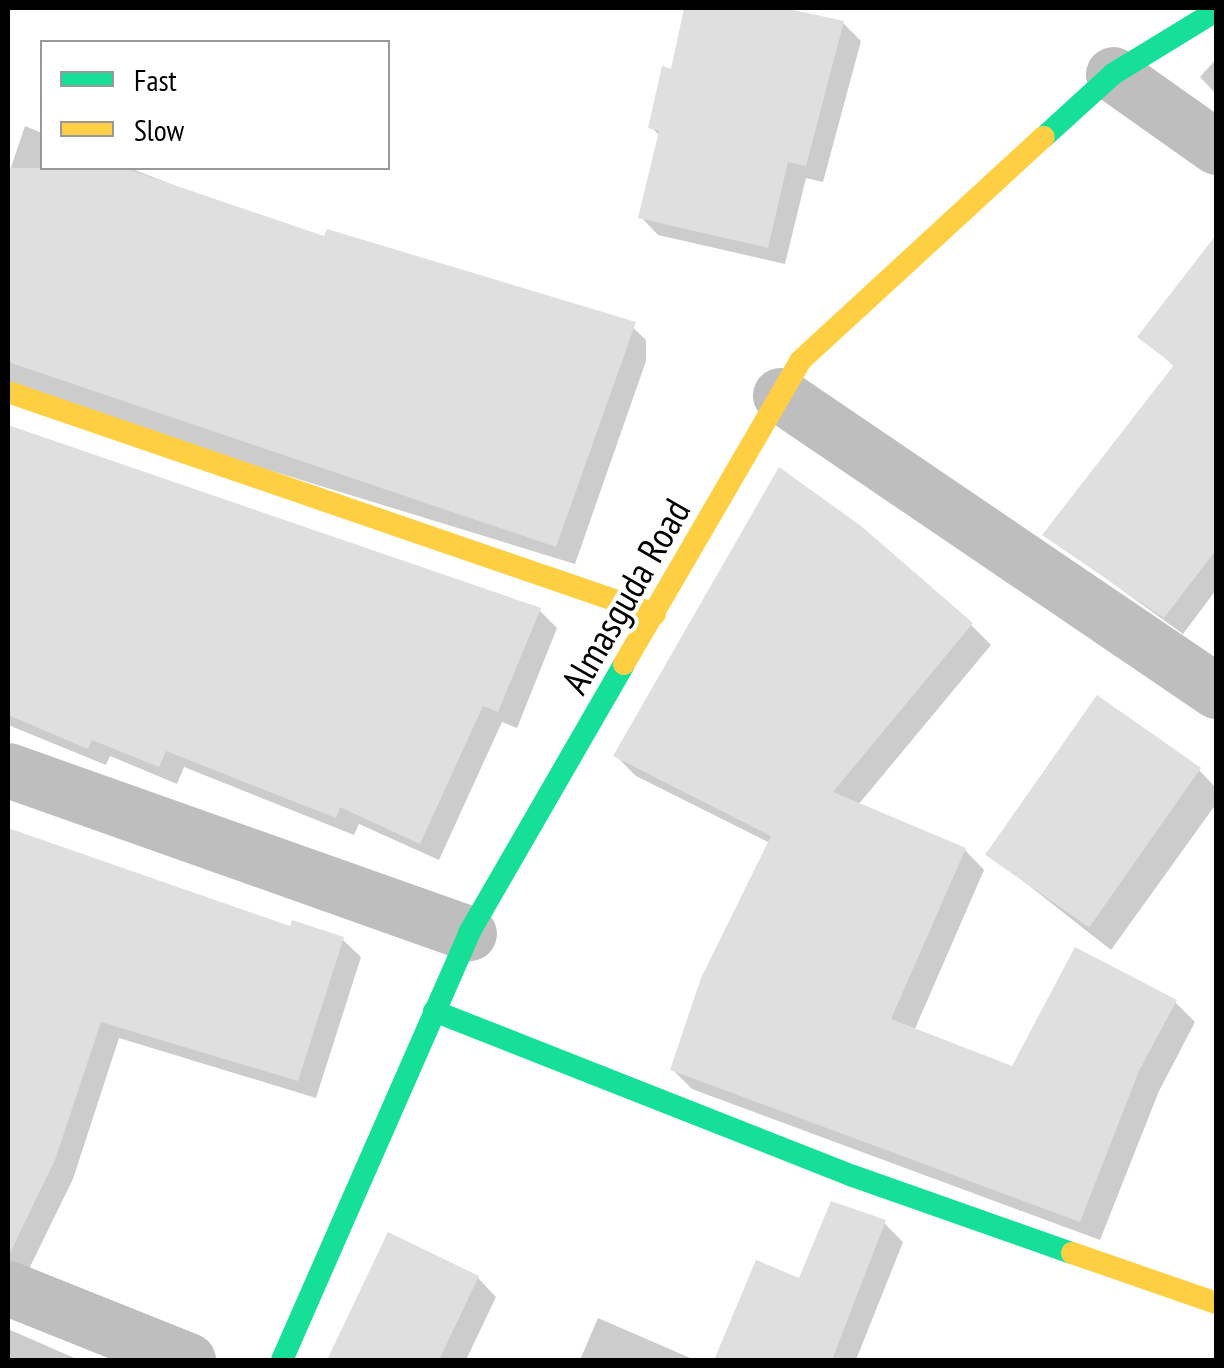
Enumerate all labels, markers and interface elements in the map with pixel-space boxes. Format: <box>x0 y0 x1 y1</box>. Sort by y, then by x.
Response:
legend <box>40 40 390 170</box>
text: Fast <box>134 60 177 99</box>
text: Slow <box>134 110 184 149</box>
street label: Almasguda Road <box>551 491 699 701</box>

